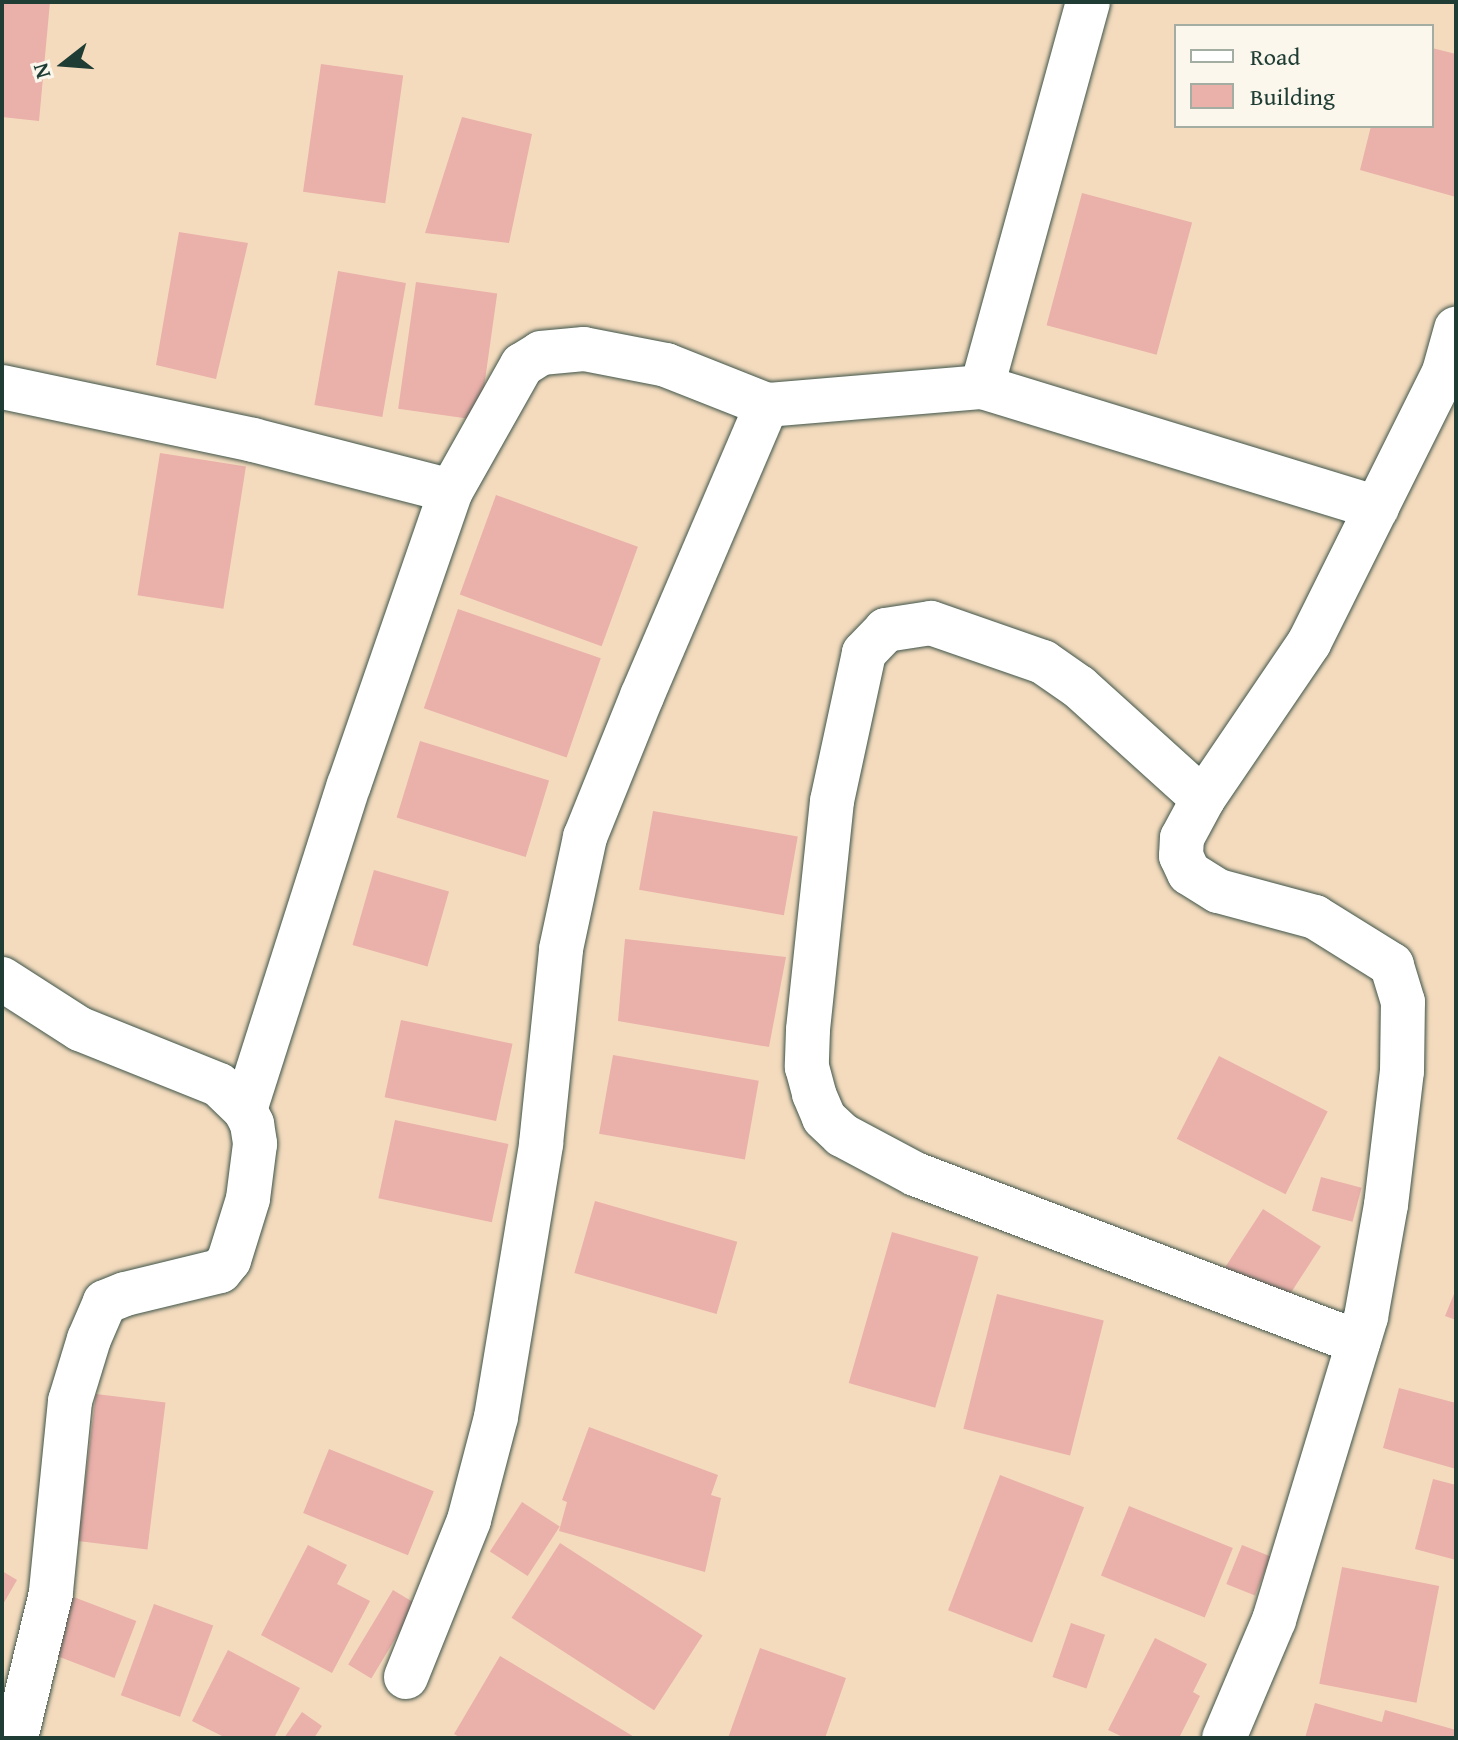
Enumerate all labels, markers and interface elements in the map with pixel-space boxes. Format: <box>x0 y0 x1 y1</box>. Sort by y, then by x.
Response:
north arrow <box>24 24 104 104</box>
legend <box>1174 24 1434 128</box>
text: Road <box>1250 39 1300 74</box>
text: N <box>24 59 59 83</box>
text: Building <box>1250 79 1335 114</box>

